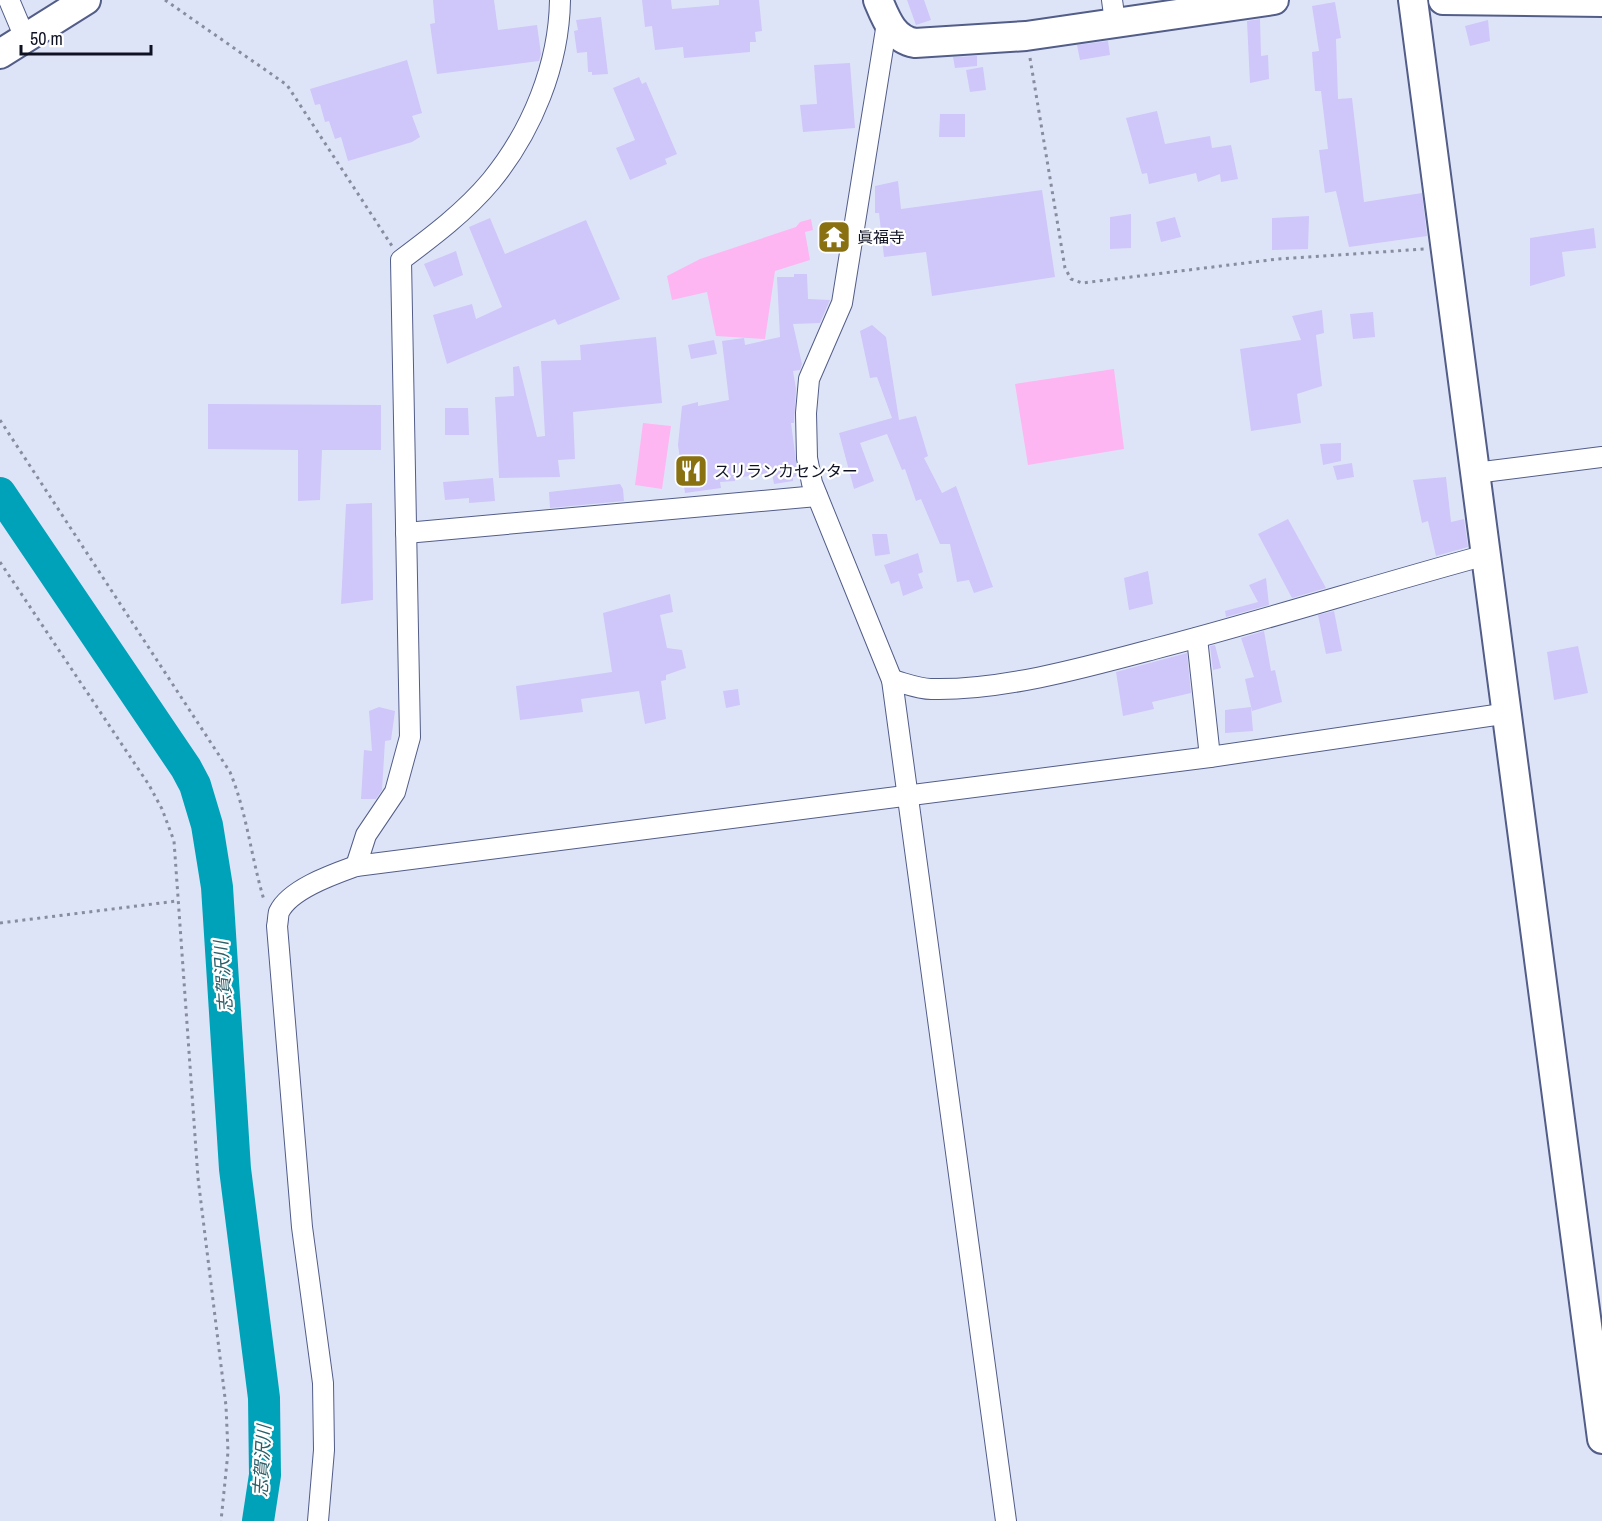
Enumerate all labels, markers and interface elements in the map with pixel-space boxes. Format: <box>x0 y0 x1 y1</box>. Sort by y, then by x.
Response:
scale bar <box>21 18 152 56</box>
text: 50 m <box>30 26 63 51</box>
temple icon: 眞福寺 <box>816 219 852 255</box>
place label: 眞福寺 <box>857 226 905 248</box>
restaurant icon: スリランカセンター <box>673 453 709 489</box>
place label: スリランカセンター <box>714 460 858 482</box>
water label: 志賀沢川 <box>208 938 238 1014</box>
water label: 志賀沢川 <box>248 1422 276 1498</box>

